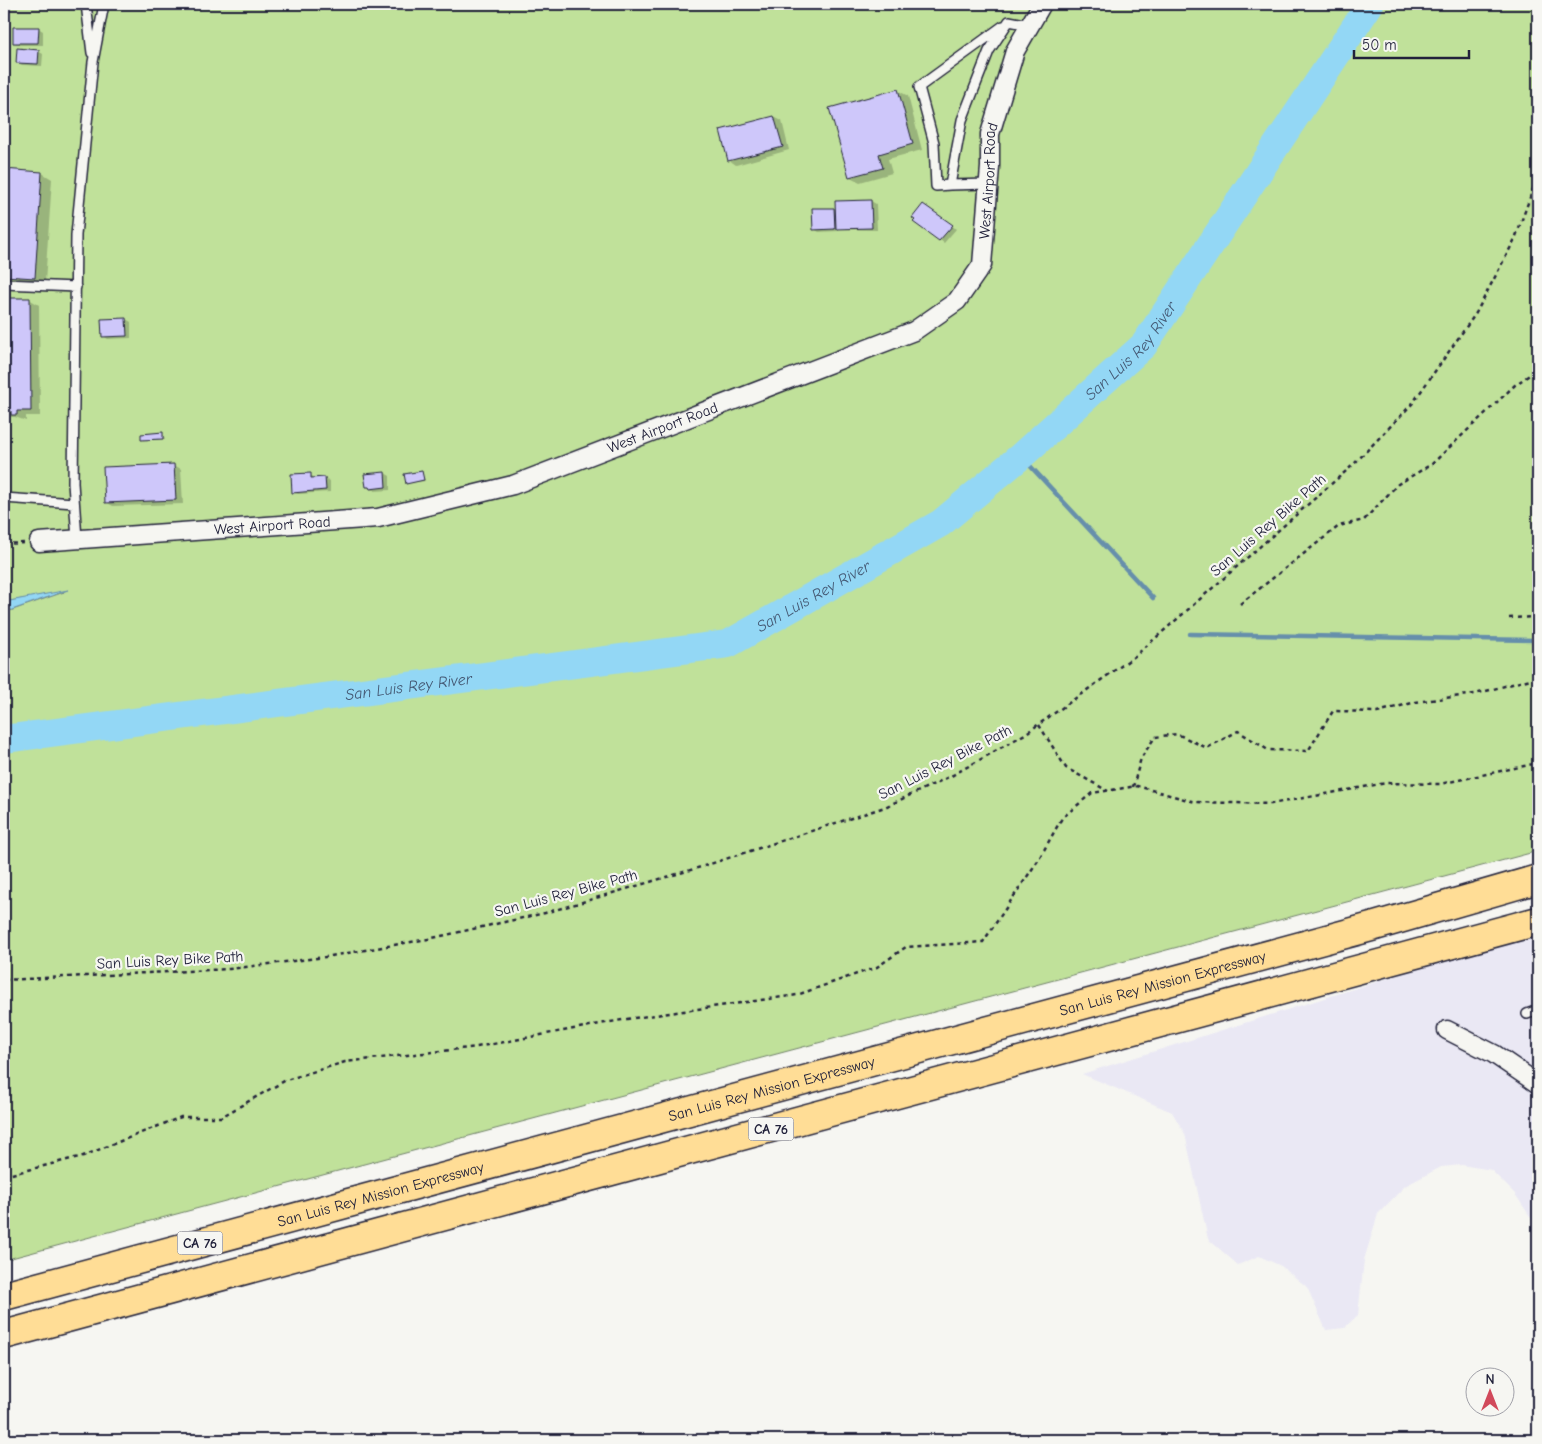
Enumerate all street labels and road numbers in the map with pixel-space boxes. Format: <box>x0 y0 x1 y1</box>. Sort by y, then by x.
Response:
street label: West Airport Road <box>975 120 1002 240</box>
street label: West Airport Road <box>605 398 720 457</box>
street label: San Luis Rey Bike Path <box>1207 470 1329 580</box>
street label: West Airport Road <box>214 512 331 539</box>
street label: San Luis Rey Bike Path <box>875 721 1015 803</box>
street label: San Luis Rey Bike Path <box>493 865 639 921</box>
street label: San Luis Rey Bike Path <box>96 947 244 973</box>
street label: San Luis Rey Mission Expressway <box>1057 947 1268 1020</box>
street label: San Luis Rey Mission Expressway <box>666 1052 877 1125</box>
road number: CA 76 <box>748 1118 794 1140</box>
street label: San Luis Rey Mission Expressway <box>275 1158 486 1231</box>
road number: CA 76 <box>178 1232 222 1254</box>

